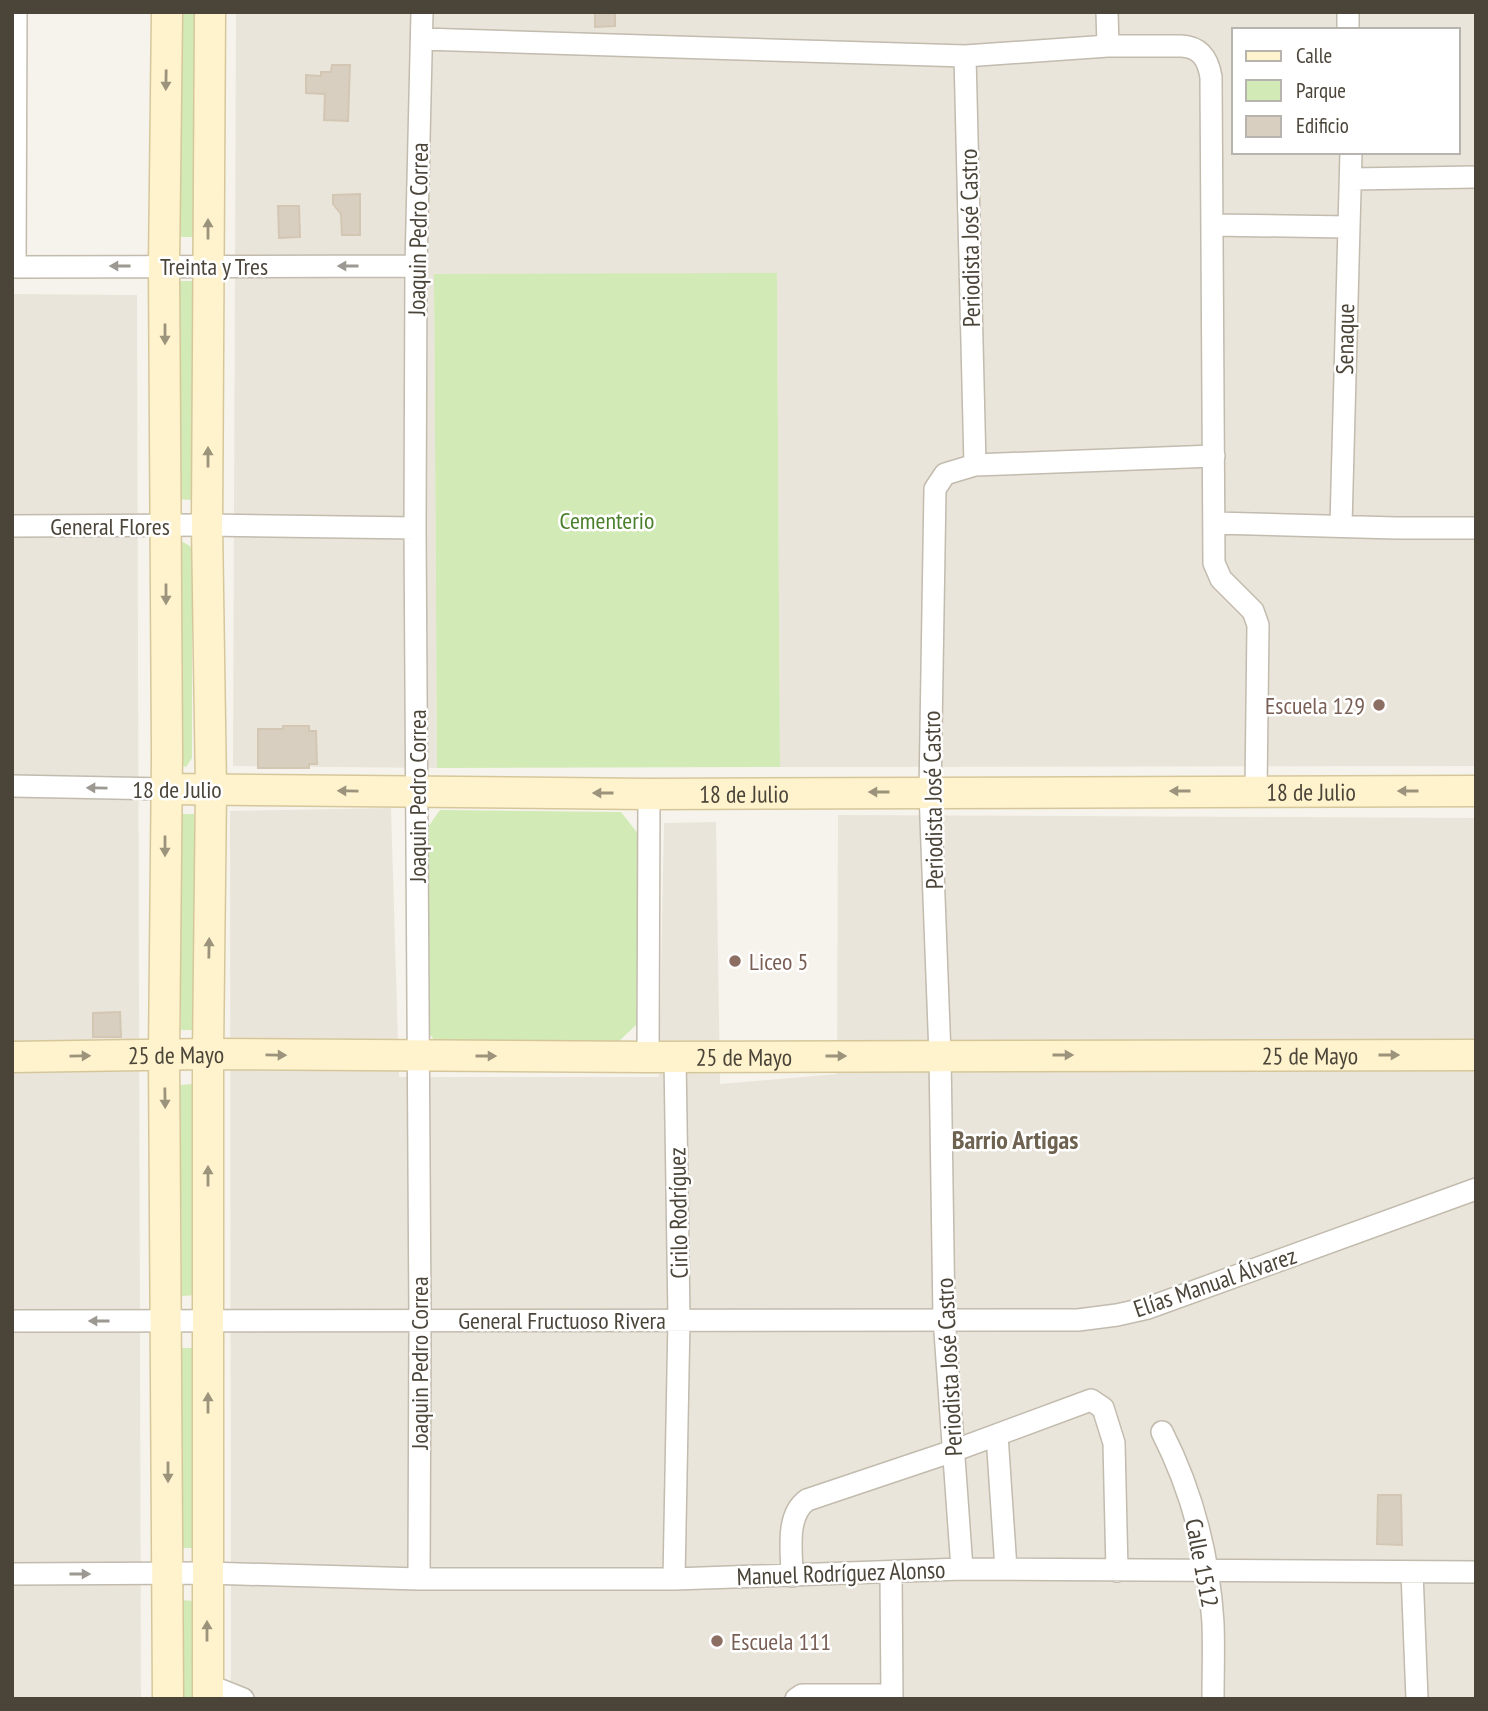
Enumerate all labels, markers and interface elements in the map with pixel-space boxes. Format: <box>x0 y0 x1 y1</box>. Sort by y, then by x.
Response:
legend <box>1232 28 1460 154</box>
text: Calle <box>1296 42 1332 69</box>
one-way arrow <box>161 70 172 92</box>
text: Parque <box>1296 77 1346 104</box>
text: Edificio <box>1296 112 1349 139</box>
street label: Joaquin Pedro Correa <box>401 142 435 317</box>
street label: Periodista José Castro <box>953 149 987 327</box>
one-way arrow <box>202 218 214 240</box>
street label: Treinta y Tres <box>160 251 268 282</box>
one-way arrow <box>109 260 131 272</box>
one-way arrow <box>337 260 359 272</box>
street label: Senaque <box>1329 303 1361 375</box>
one-way arrow <box>159 323 171 345</box>
one-way arrow <box>202 446 214 468</box>
park label: Cementerio <box>560 505 654 536</box>
street label: General Flores <box>50 511 170 542</box>
one-way arrow <box>160 583 172 605</box>
place label: Escuela 129 <box>1265 690 1365 721</box>
marker: Escuela 129 <box>1371 697 1387 713</box>
street label: Joaquin Pedro Correa <box>402 709 433 884</box>
street label: Periodista José Castro <box>916 711 950 889</box>
street label: 18 de Julio <box>132 774 222 805</box>
street label: 18 de Julio <box>1266 776 1356 807</box>
street label: 18 de Julio <box>699 778 789 809</box>
one-way arrow <box>86 782 108 794</box>
one-way arrow <box>337 785 359 797</box>
one-way arrow <box>1169 785 1191 796</box>
one-way arrow <box>1396 785 1418 796</box>
one-way arrow <box>868 786 890 798</box>
one-way arrow <box>591 787 613 799</box>
one-way arrow <box>159 835 171 857</box>
one-way arrow <box>203 937 215 959</box>
place label: Liceo 5 <box>749 946 808 977</box>
marker: Liceo 5 <box>727 953 743 969</box>
street label: 25 de Mayo <box>128 1038 224 1071</box>
street label: 25 de Mayo <box>1262 1040 1358 1071</box>
street label: 25 de Mayo <box>696 1041 792 1072</box>
one-way arrow <box>265 1049 287 1060</box>
one-way arrow <box>1053 1049 1075 1061</box>
one-way arrow <box>1378 1049 1400 1061</box>
one-way arrow <box>70 1050 92 1062</box>
one-way arrow <box>475 1050 497 1062</box>
one-way arrow <box>825 1050 847 1062</box>
one-way arrow <box>159 1087 171 1109</box>
district label: Barrio Artigas <box>952 1123 1078 1156</box>
street label: Cirilo Rodríguez <box>661 1147 695 1279</box>
one-way arrow <box>202 1164 214 1186</box>
street label: Elías Manual Álvarez <box>1130 1240 1300 1324</box>
street label: Joaquin Pedro Correa <box>404 1276 435 1451</box>
street label: Periodista José Castro <box>929 1277 969 1457</box>
street label: General Fructuoso Rivera <box>458 1305 666 1336</box>
one-way arrow <box>88 1315 110 1327</box>
one-way arrow <box>202 1392 214 1414</box>
one-way arrow <box>162 1462 174 1484</box>
street label: Calle 1512 <box>1178 1516 1226 1610</box>
street label: Manuel Rodríguez Alonso <box>736 1554 946 1592</box>
one-way arrow <box>70 1568 92 1580</box>
one-way arrow <box>201 1619 213 1641</box>
place label: Escuela 111 <box>731 1626 831 1657</box>
marker: Escuela 111 <box>709 1633 725 1649</box>

